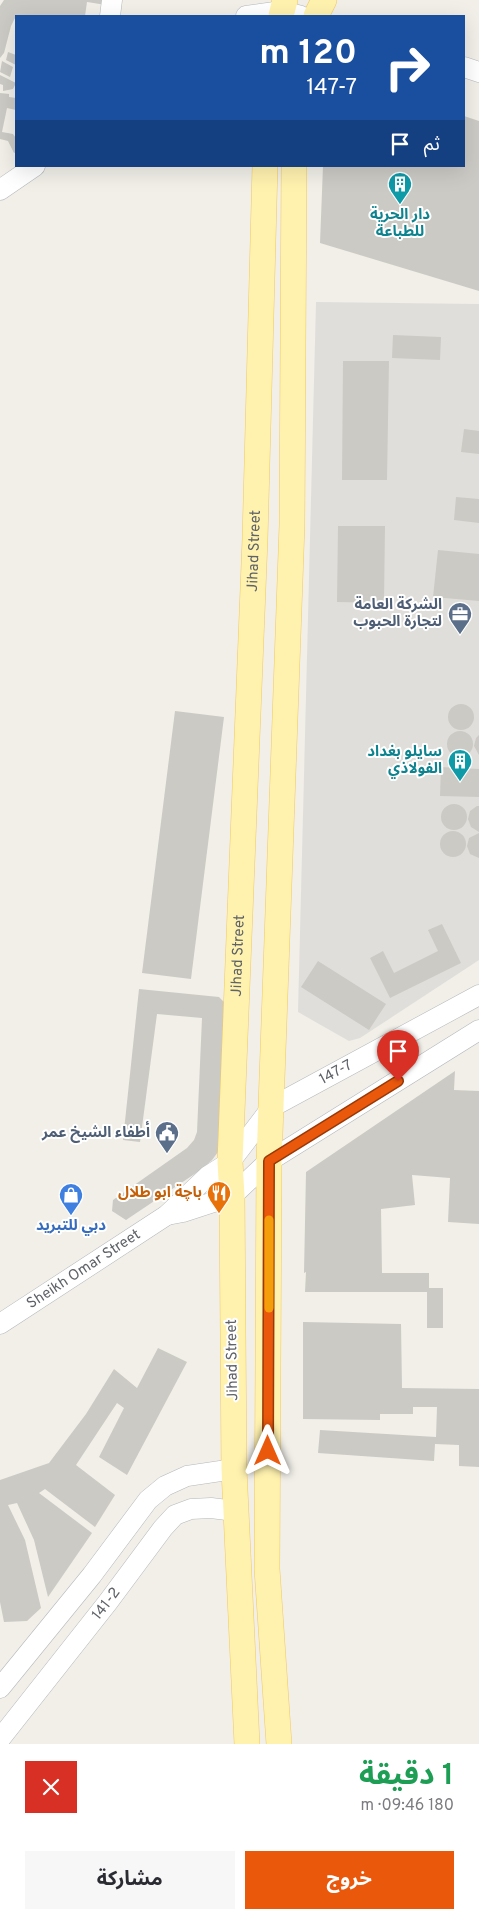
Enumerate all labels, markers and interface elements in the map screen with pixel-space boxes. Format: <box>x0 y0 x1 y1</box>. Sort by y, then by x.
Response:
text: 120 m <box>259 32 357 76</box>
icon: right <box>375 35 440 100</box>
text: 147-7 <box>306 75 357 102</box>
icon: arrive <box>386 130 414 158</box>
text: ثم <box>424 133 440 157</box>
building icon: دار الحرية للطباعة <box>387 171 413 205</box>
place label: دار الحرية للطباعة <box>370 205 430 242</box>
street label: Jihad Street <box>243 510 265 592</box>
place label: الشركة العامة لتجارة الحبوب <box>353 595 442 632</box>
office icon: الشركة العامة لتجارة الحبوب <box>447 601 473 635</box>
place label: سايلو بغداد الفولاذي <box>367 743 442 779</box>
building icon: سايلو بغداد الفولاذي <box>447 748 473 782</box>
street label: Jihad Street <box>227 914 249 997</box>
pin <box>377 1030 419 1081</box>
icon: arrive <box>384 1037 412 1065</box>
street label: 147-7 <box>316 1056 356 1089</box>
public building icon: أطفاء الشيخ عمر <box>154 1120 180 1154</box>
place label: أطفاء الشيخ عمر <box>41 1121 150 1143</box>
restaurant icon: باچة ابو طلال <box>206 1180 232 1214</box>
shop icon: دبي للتبريد <box>58 1182 84 1216</box>
place label: باچة ابو طلال <box>118 1183 202 1203</box>
place label: دبي للتبريد <box>36 1217 106 1236</box>
street label: Sheikh Omar Street <box>23 1225 144 1313</box>
street label: Jihad Street <box>223 1319 243 1401</box>
position arrow <box>241 1424 293 1476</box>
street label: 141-2 <box>88 1584 125 1624</box>
text: 1 دقيقة <box>359 1758 454 1795</box>
button: close <box>25 1761 77 1813</box>
text: 180 m · 09:46 <box>360 1796 454 1816</box>
button: مشاركة <box>25 1851 235 1909</box>
button: خروج <box>245 1851 454 1909</box>

